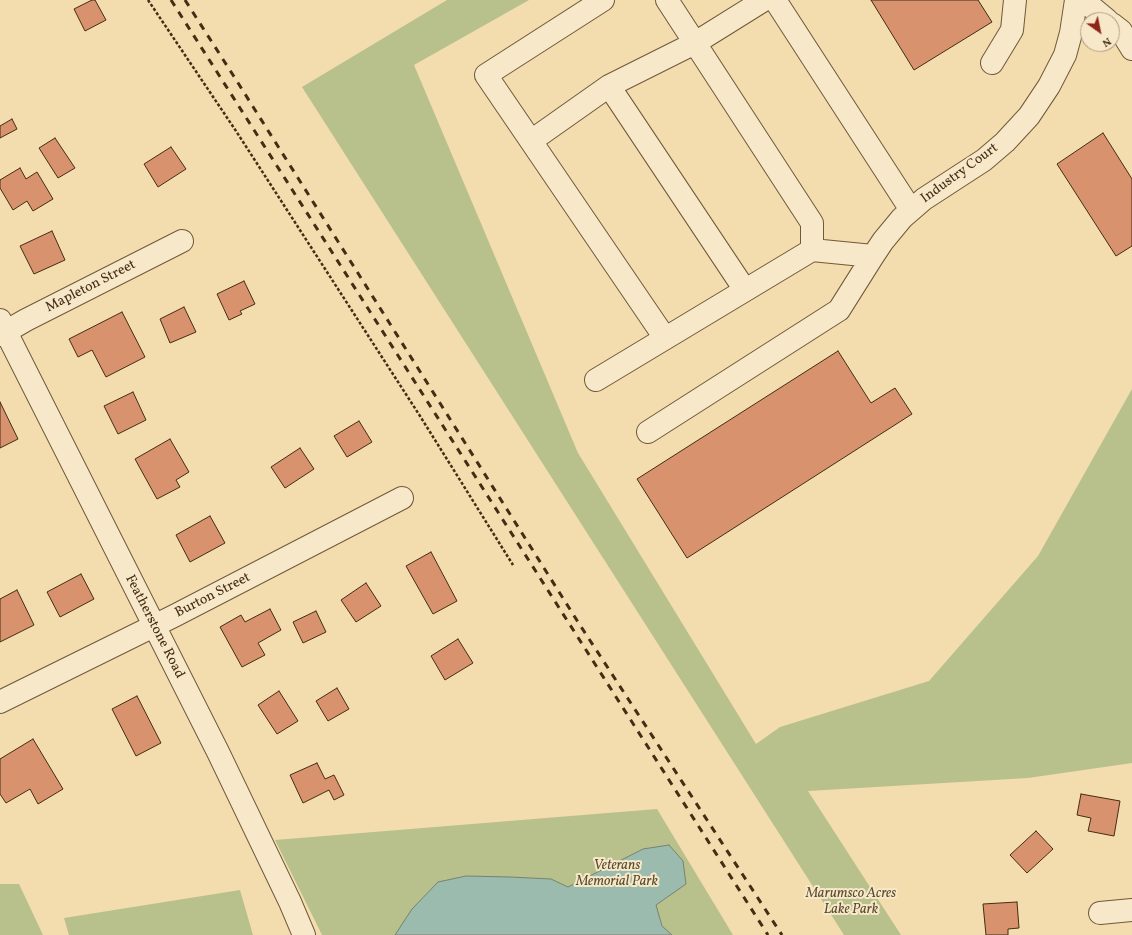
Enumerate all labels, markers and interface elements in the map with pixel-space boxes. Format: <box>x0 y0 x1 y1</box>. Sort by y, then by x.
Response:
north arrow <box>1080 12 1120 52</box>
text: N <box>1099 33 1114 50</box>
street label: Industry Court <box>918 140 1002 208</box>
street label: Mapleton Street <box>43 257 139 317</box>
street label: Burton Street <box>172 570 254 622</box>
street label: Featherstone Road <box>121 572 187 682</box>
park label: Veterans Memorial Park <box>576 858 658 890</box>
park label: Marumsco Acres Lake Park <box>806 886 896 918</box>

